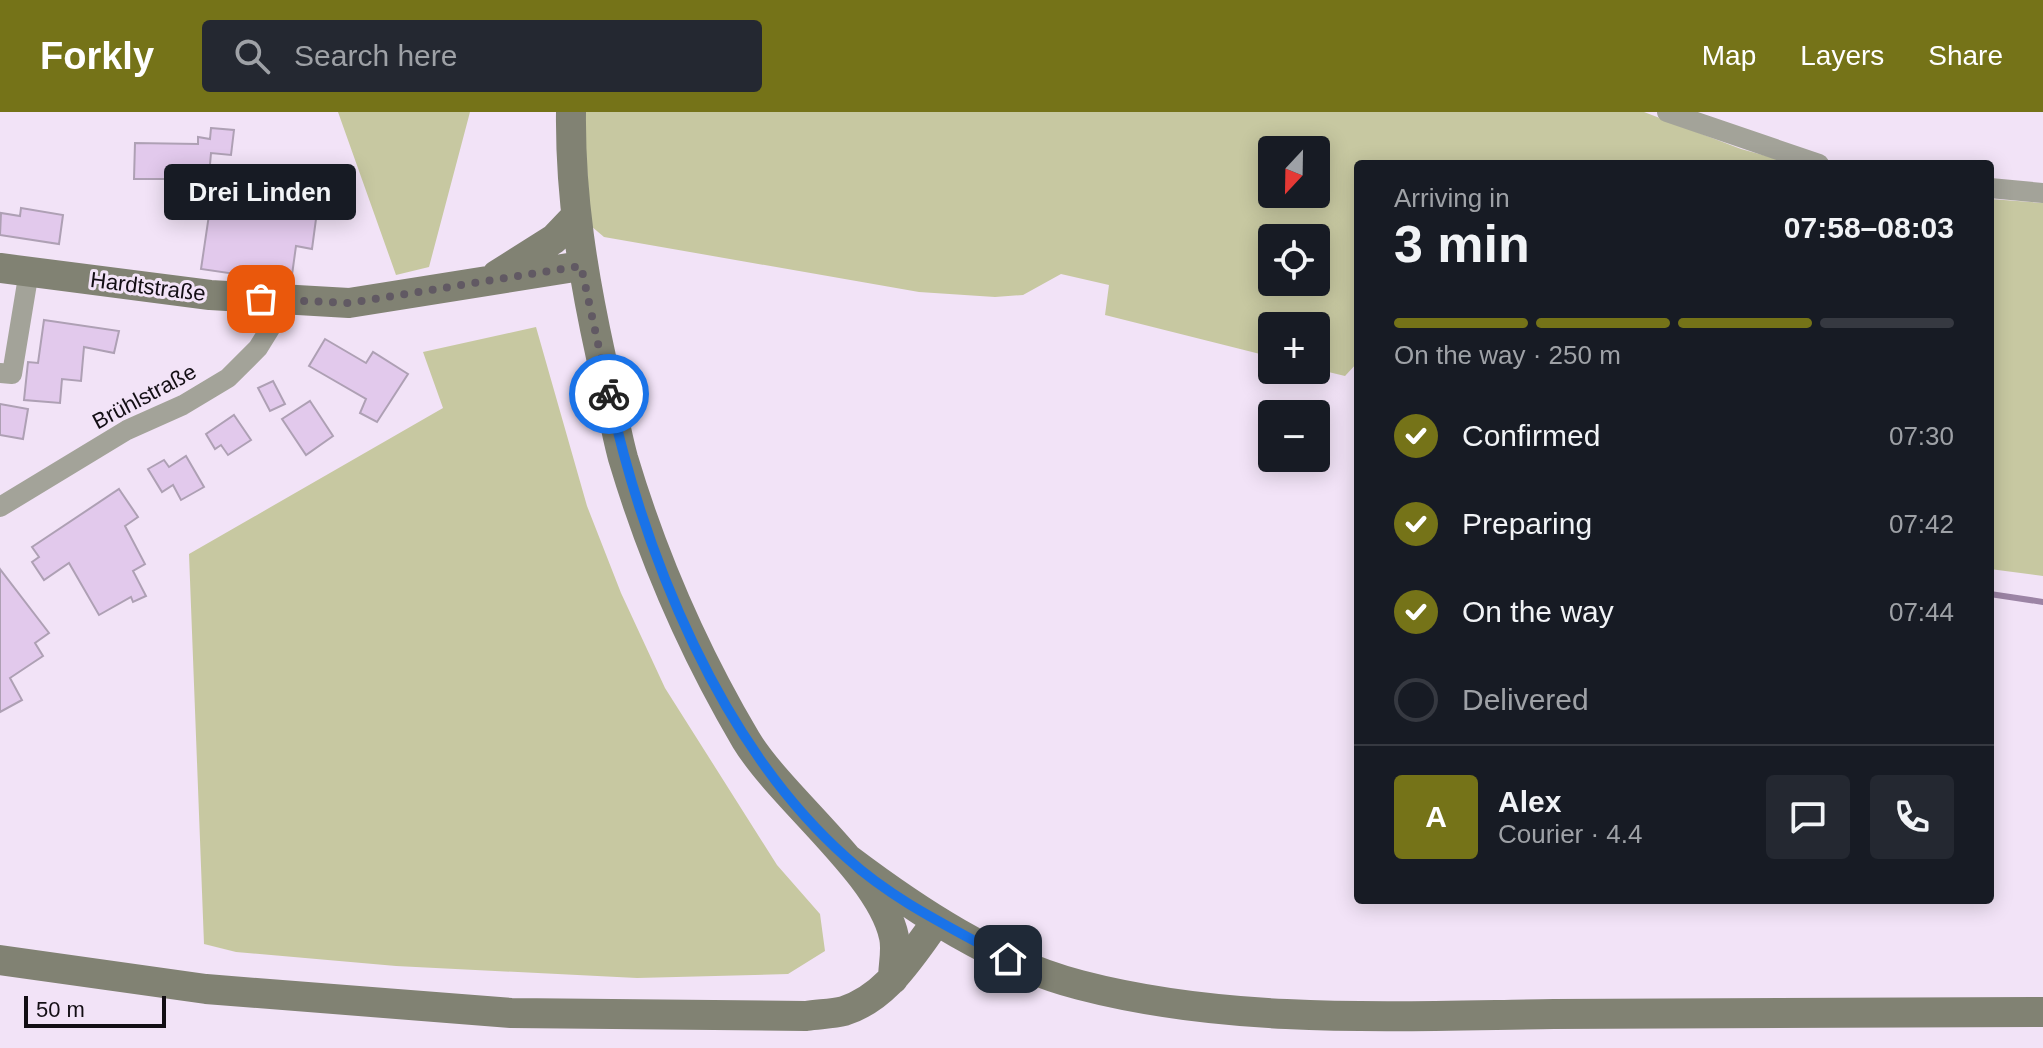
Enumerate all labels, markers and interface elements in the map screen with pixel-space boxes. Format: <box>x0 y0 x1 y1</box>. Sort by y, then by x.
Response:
search box <box>202 20 762 92</box>
icon: search <box>230 34 274 78</box>
text: Forkly <box>40 35 154 77</box>
text: Search here <box>294 39 457 72</box>
text: Map <box>1702 40 1756 71</box>
text: Layers <box>1800 40 1884 71</box>
text: Share <box>1928 40 2003 71</box>
north arrow <box>1258 136 1330 208</box>
map controls <box>1258 136 1330 472</box>
callout: Drei Linden <box>165 163 357 219</box>
text: Drei Linden <box>188 177 332 207</box>
text: Arriving in <box>1394 183 1510 213</box>
text: 07:58–08:03 <box>1784 211 1954 244</box>
text: 3 min <box>1394 215 1530 273</box>
button: locate <box>1258 224 1330 296</box>
pin <box>227 265 295 333</box>
street label: Hardtstraße <box>89 267 207 306</box>
icon: bag <box>239 277 283 321</box>
button: + <box>1258 312 1330 384</box>
text: On the way · 250 m <box>1394 340 1621 370</box>
courier <box>569 354 649 434</box>
street label: Brühlstraße <box>88 359 200 434</box>
icon: bike <box>587 372 631 416</box>
button: − <box>1258 400 1330 472</box>
icon: check <box>1394 414 1438 458</box>
text: Confirmed <box>1462 419 1600 452</box>
text: 07:30 <box>1889 421 1954 451</box>
icon: check <box>1394 502 1438 546</box>
text: Preparing <box>1462 507 1592 540</box>
text: 07:42 <box>1889 509 1954 539</box>
icon: check <box>1394 590 1438 634</box>
text: On the way <box>1462 595 1614 628</box>
text: 07:44 <box>1889 597 1954 627</box>
text: Delivered <box>1462 683 1589 716</box>
button: chat <box>1766 775 1850 859</box>
button: phone <box>1870 775 1954 859</box>
text: Alex <box>1498 785 1561 818</box>
text: A <box>1425 800 1447 833</box>
text: Courier · 4.4 <box>1498 819 1643 849</box>
pin <box>974 925 1042 993</box>
icon: home <box>986 937 1030 981</box>
scale bar <box>24 992 166 1028</box>
text: 50 m <box>36 997 85 1022</box>

